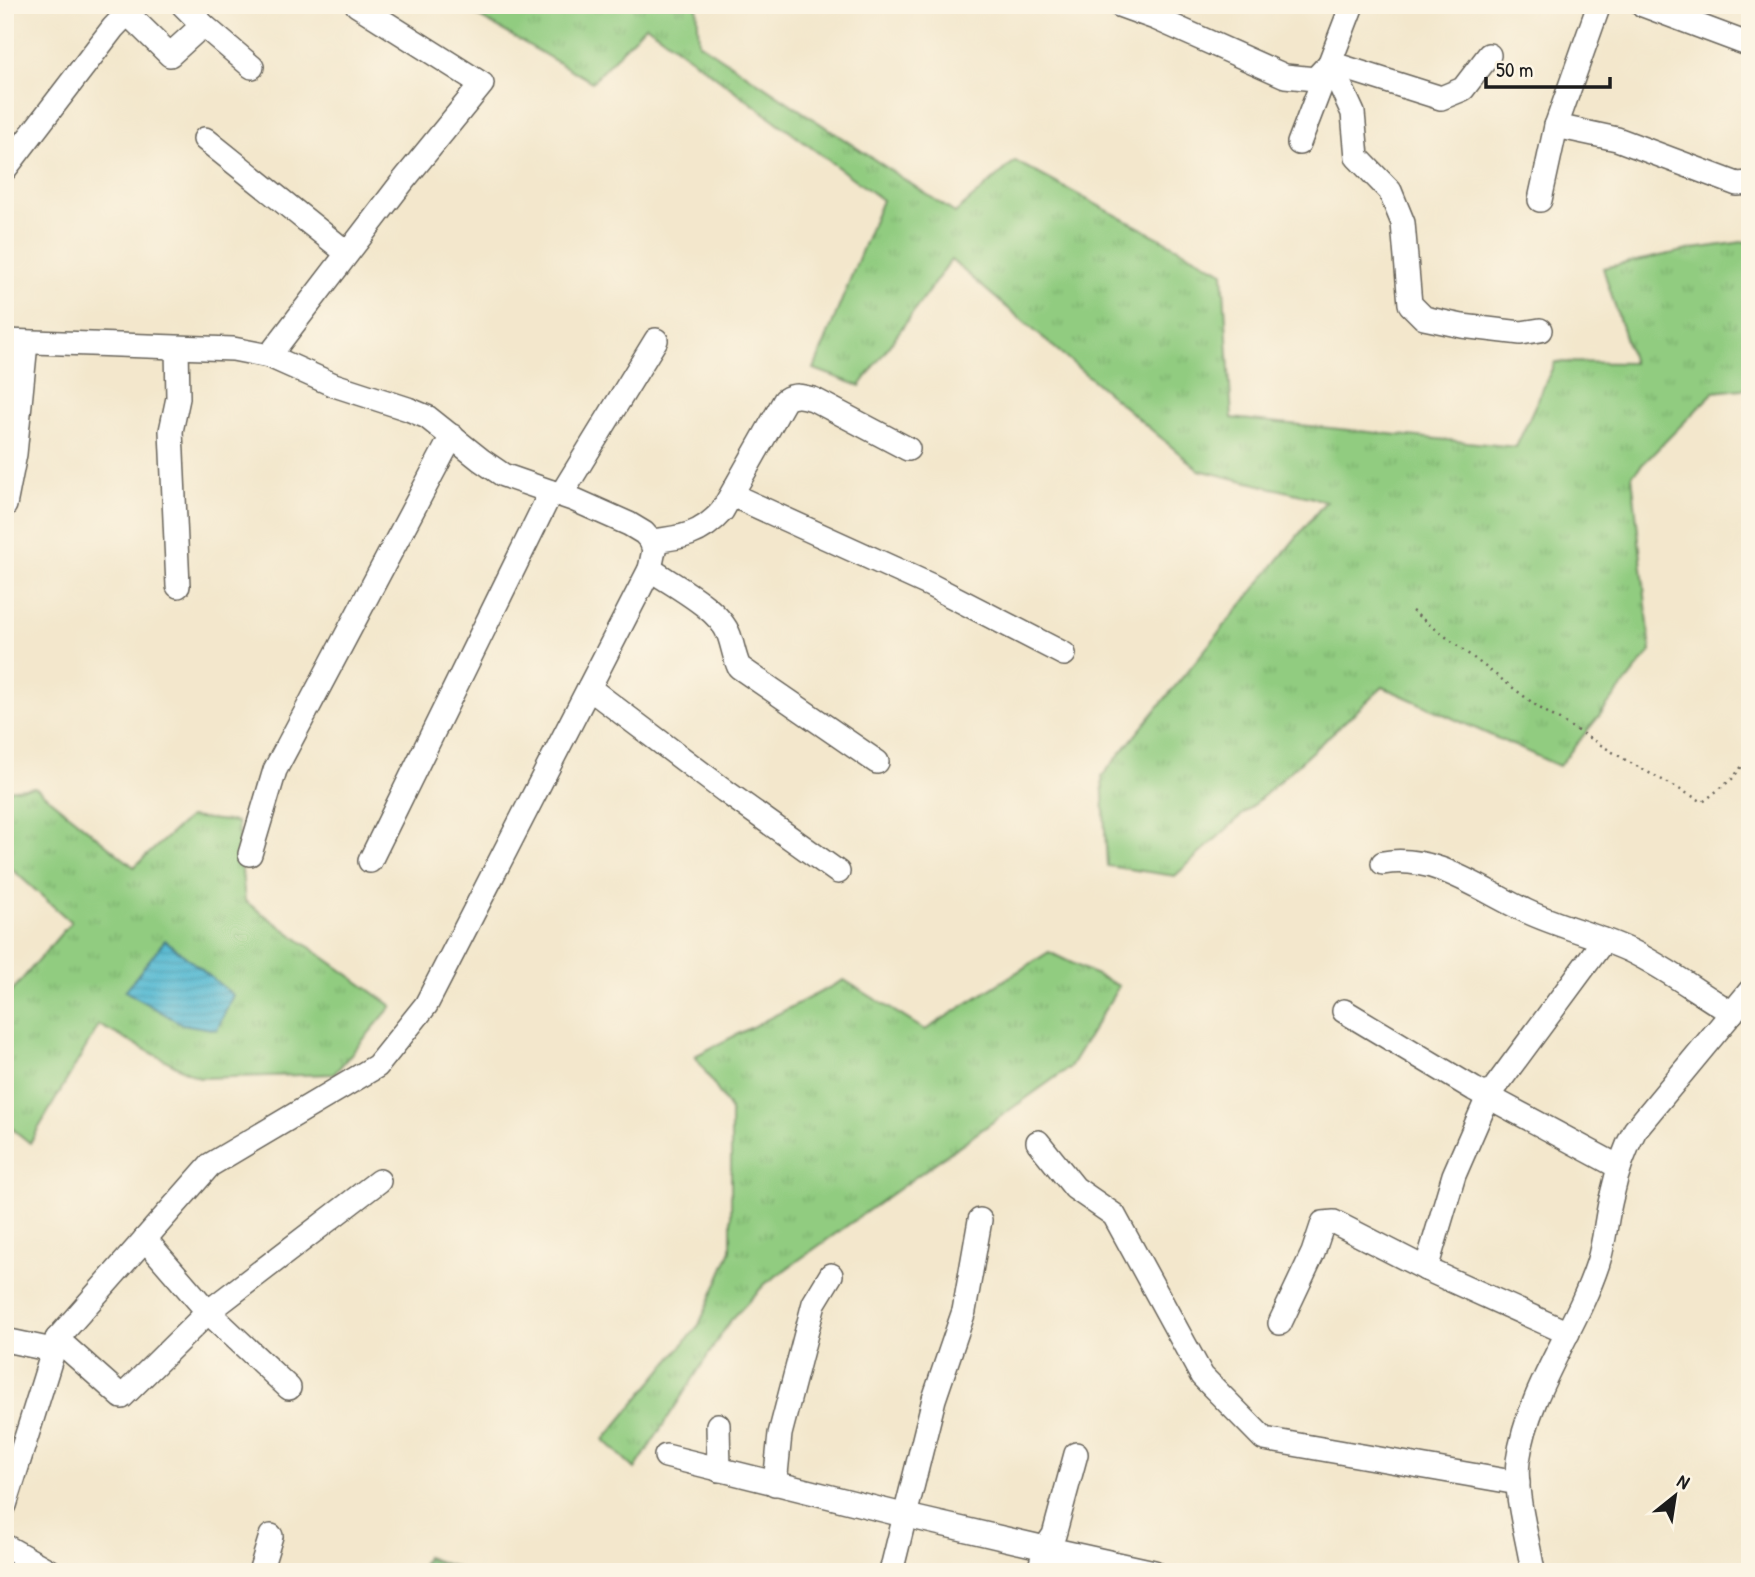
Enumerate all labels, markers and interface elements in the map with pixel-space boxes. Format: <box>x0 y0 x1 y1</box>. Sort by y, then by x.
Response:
scale bar <box>1486 46 1610 90</box>
text: 50 m <box>1496 55 1533 84</box>
north arrow <box>1640 1462 1710 1532</box>
text: N <box>1673 1467 1694 1495</box>

